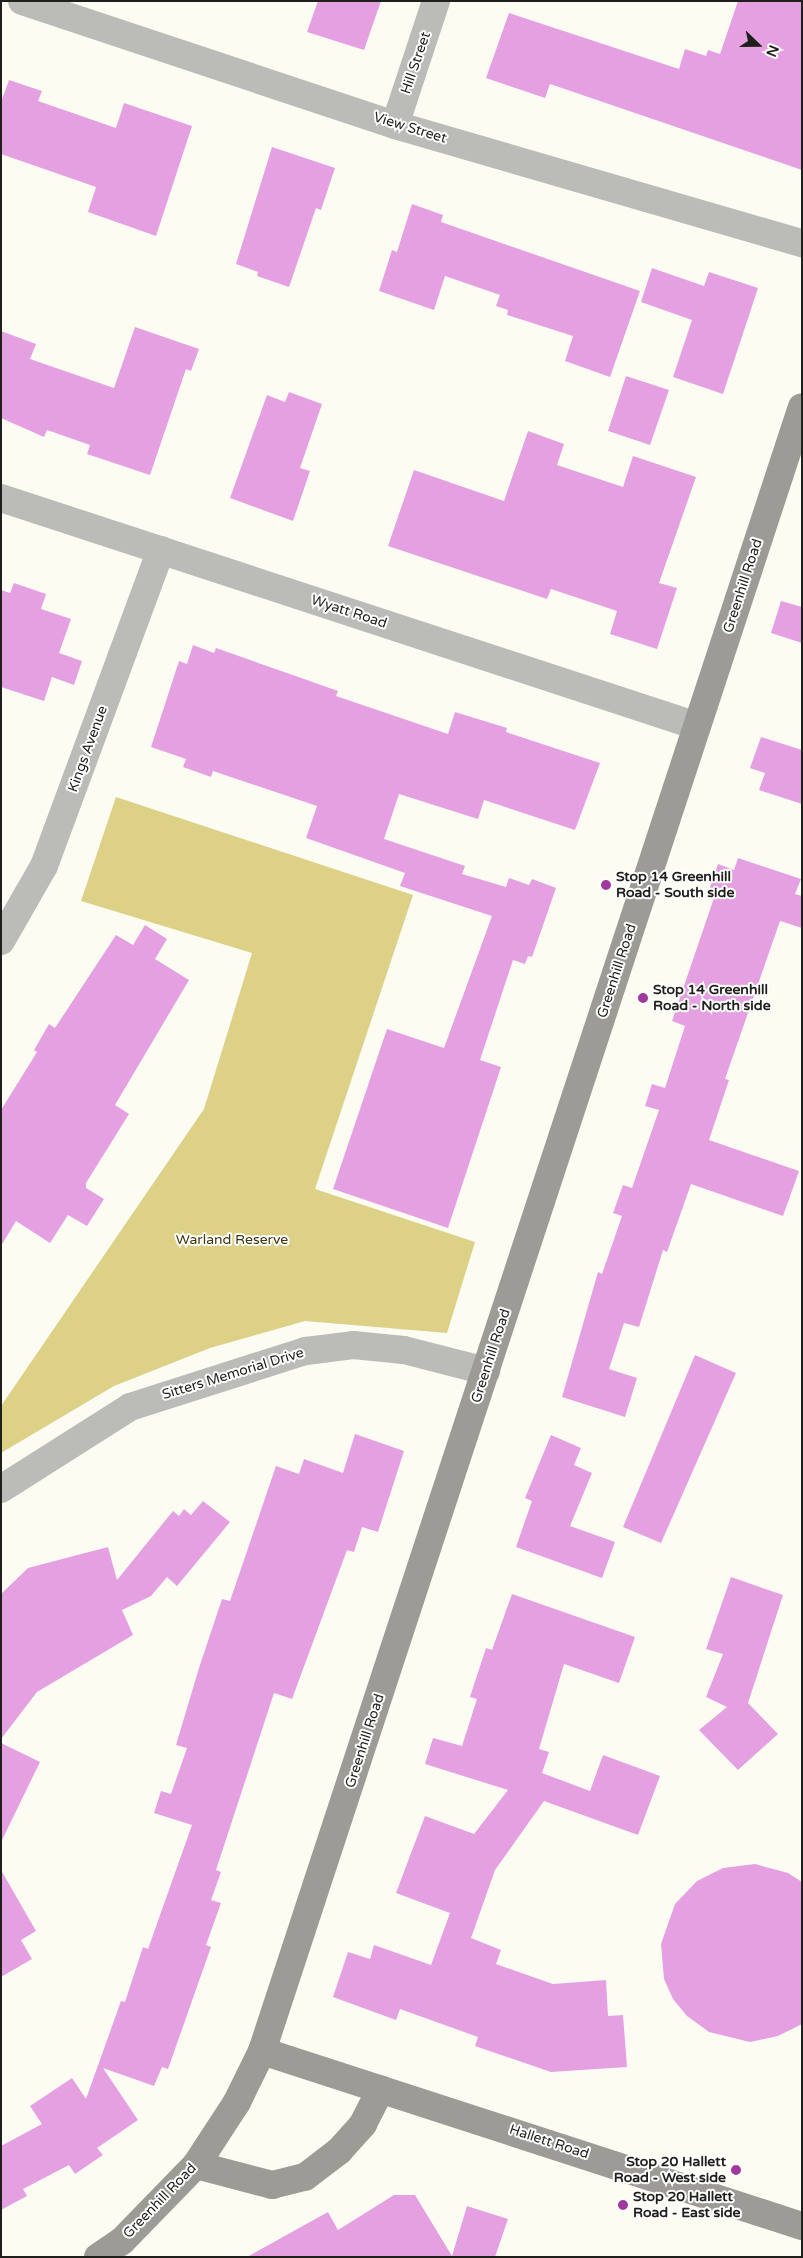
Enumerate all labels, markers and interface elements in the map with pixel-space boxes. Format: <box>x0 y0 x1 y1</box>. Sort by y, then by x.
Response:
north arrow <box>733 20 783 70</box>
street label: Hill Street <box>398 30 434 96</box>
text: N <box>762 42 782 59</box>
street label: View Street <box>371 109 449 147</box>
street label: Greenhill Road <box>720 537 766 635</box>
street label: Wyatt Road <box>309 592 389 632</box>
street label: Kings Avenue <box>65 704 111 794</box>
place label: Stop 14 Greenhill Road - South side <box>616 869 734 902</box>
marker: Stop 14 Greenhill Road - South side <box>600 879 612 891</box>
street label: Greenhill Road <box>594 922 640 1020</box>
place label: Stop 14 Greenhill Road - North side <box>653 982 771 1014</box>
marker: Stop 14 Greenhill Road - North side <box>637 992 649 1004</box>
park label: Warland Reserve <box>176 1232 288 1248</box>
street label: Greenhill Road <box>468 1307 514 1405</box>
street label: Sitters Memorial Drive <box>160 1344 306 1404</box>
street label: Greenhill Road <box>342 1692 388 1790</box>
street label: Hallett Road <box>507 2121 591 2163</box>
place label: Stop 20 Hallett Road - West side <box>614 2154 726 2186</box>
street label: Greenhill Road <box>120 2160 200 2242</box>
marker: Stop 20 Hallett Road - West side <box>730 2164 742 2176</box>
place label: Stop 20 Hallett Road - East side <box>633 2189 740 2222</box>
marker: Stop 20 Hallett Road - East side <box>617 2199 629 2211</box>

